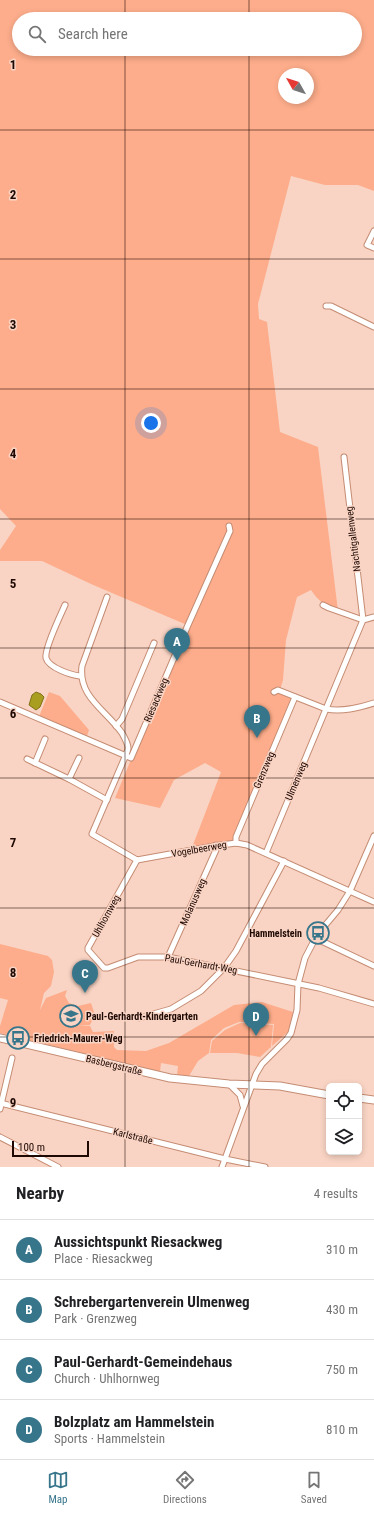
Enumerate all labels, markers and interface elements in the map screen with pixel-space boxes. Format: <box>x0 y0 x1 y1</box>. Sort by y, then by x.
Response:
search box <box>12 12 362 56</box>
icon: search <box>26 23 48 45</box>
text: Search here <box>58 25 128 43</box>
text: 1 <box>10 57 16 72</box>
north arrow <box>278 68 314 104</box>
text: 2 <box>10 187 17 202</box>
text: 3 <box>10 317 16 332</box>
your location <box>141 413 161 433</box>
text: 4 <box>10 446 17 461</box>
street label: Nachtigallenweg <box>344 506 362 572</box>
text: 5 <box>10 576 17 591</box>
pin: A <box>164 628 190 661</box>
street label: Riesackweg <box>142 676 170 724</box>
pin: B <box>244 705 270 738</box>
text: 6 <box>10 706 17 721</box>
street label: Grenzweg <box>251 750 277 790</box>
street label: Ulmenweg <box>283 760 309 802</box>
text: 7 <box>10 835 17 850</box>
street label: Vogelbeerweg <box>171 839 228 859</box>
street label: Molanusweg <box>178 877 208 927</box>
street label: Uhlhornweg <box>90 893 122 939</box>
bus stop icon: Hammelstein <box>305 920 331 946</box>
place label: Hammelstein <box>249 928 302 939</box>
street label: Paul-Gerhardt-Weg <box>164 952 238 976</box>
pin: C <box>72 960 98 993</box>
text: 8 <box>10 965 16 980</box>
school or university icon: Paul-Gerhardt-Kindergarten <box>58 1003 84 1029</box>
pin: D <box>243 1003 269 1036</box>
place label: Paul-Gerhardt-Kindergarten <box>86 1011 198 1022</box>
bus stop icon: Friedrich-Maurer-Weg <box>5 1025 31 1051</box>
place label: Friedrich-Maurer-Weg <box>34 1033 122 1044</box>
street label: Basbergstraße <box>85 1053 143 1077</box>
map controls <box>326 1083 362 1155</box>
button: locate <box>326 1083 362 1119</box>
text: 9 <box>10 1095 16 1110</box>
button: layers <box>326 1119 362 1155</box>
street label: Karlstraße <box>112 1126 154 1146</box>
scale bar <box>12 1139 89 1158</box>
text: 100 m <box>18 1141 45 1154</box>
text: Nearby <box>16 1183 64 1203</box>
text: 4 results <box>314 1186 358 1201</box>
text: Aussichtspunkt Riesackweg <box>54 1233 222 1251</box>
text: A <box>25 1242 33 1257</box>
text: 310 m <box>326 1242 358 1257</box>
text: Place · Riesackweg <box>54 1251 153 1266</box>
text: Schrebergartenverein Ulmenweg <box>54 1293 250 1311</box>
text: B <box>25 1302 33 1317</box>
text: 430 m <box>326 1302 358 1317</box>
text: Park · Grenzweg <box>54 1311 137 1326</box>
text: Paul-Gerhardt-Gemeindehaus <box>54 1353 232 1371</box>
text: C <box>25 1362 33 1377</box>
text: 750 m <box>326 1362 358 1377</box>
text: Church · Uhlhornweg <box>54 1371 160 1386</box>
text: Bolzplatz am Hammelstein <box>54 1413 214 1431</box>
text: D <box>25 1422 33 1437</box>
text: 810 m <box>326 1422 358 1437</box>
text: Sports · Hammelstein <box>54 1431 165 1446</box>
tab: Map <box>47 1469 69 1506</box>
tab: Directions <box>163 1469 207 1506</box>
tab: Saved <box>301 1469 327 1506</box>

